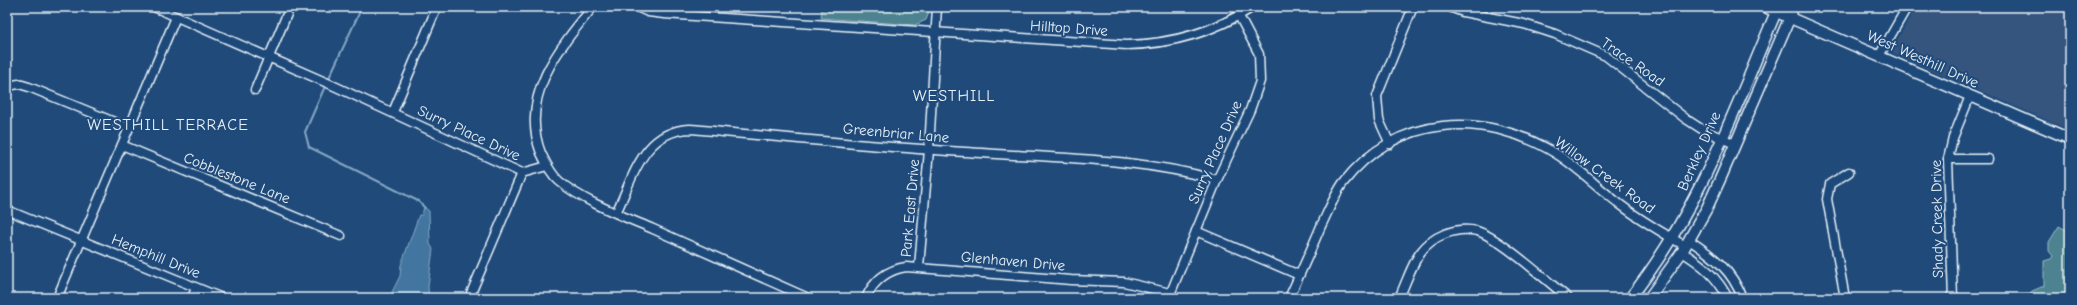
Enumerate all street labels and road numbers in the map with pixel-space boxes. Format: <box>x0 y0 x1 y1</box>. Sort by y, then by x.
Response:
street label: Hilltop Drive <box>1030 16 1109 40</box>
street label: West Westhill Drive <box>1864 26 1982 92</box>
street label: Trace Road <box>1598 34 1668 90</box>
street label: Surry Place Drive <box>1184 97 1246 206</box>
street label: Surry Place Drive <box>415 101 524 165</box>
street label: Berkley Drive <box>1674 108 1725 193</box>
street label: Greenbriar Lane <box>842 119 950 147</box>
street label: Willow Creek Road <box>1551 133 1659 217</box>
street label: Cobblestone Lane <box>181 148 293 208</box>
street label: Park East Drive <box>897 158 923 258</box>
street label: Shady Creek Drive <box>1927 159 1947 278</box>
street label: Hemphill Drive <box>109 230 203 282</box>
street label: Glenhaven Drive <box>960 247 1066 275</box>

